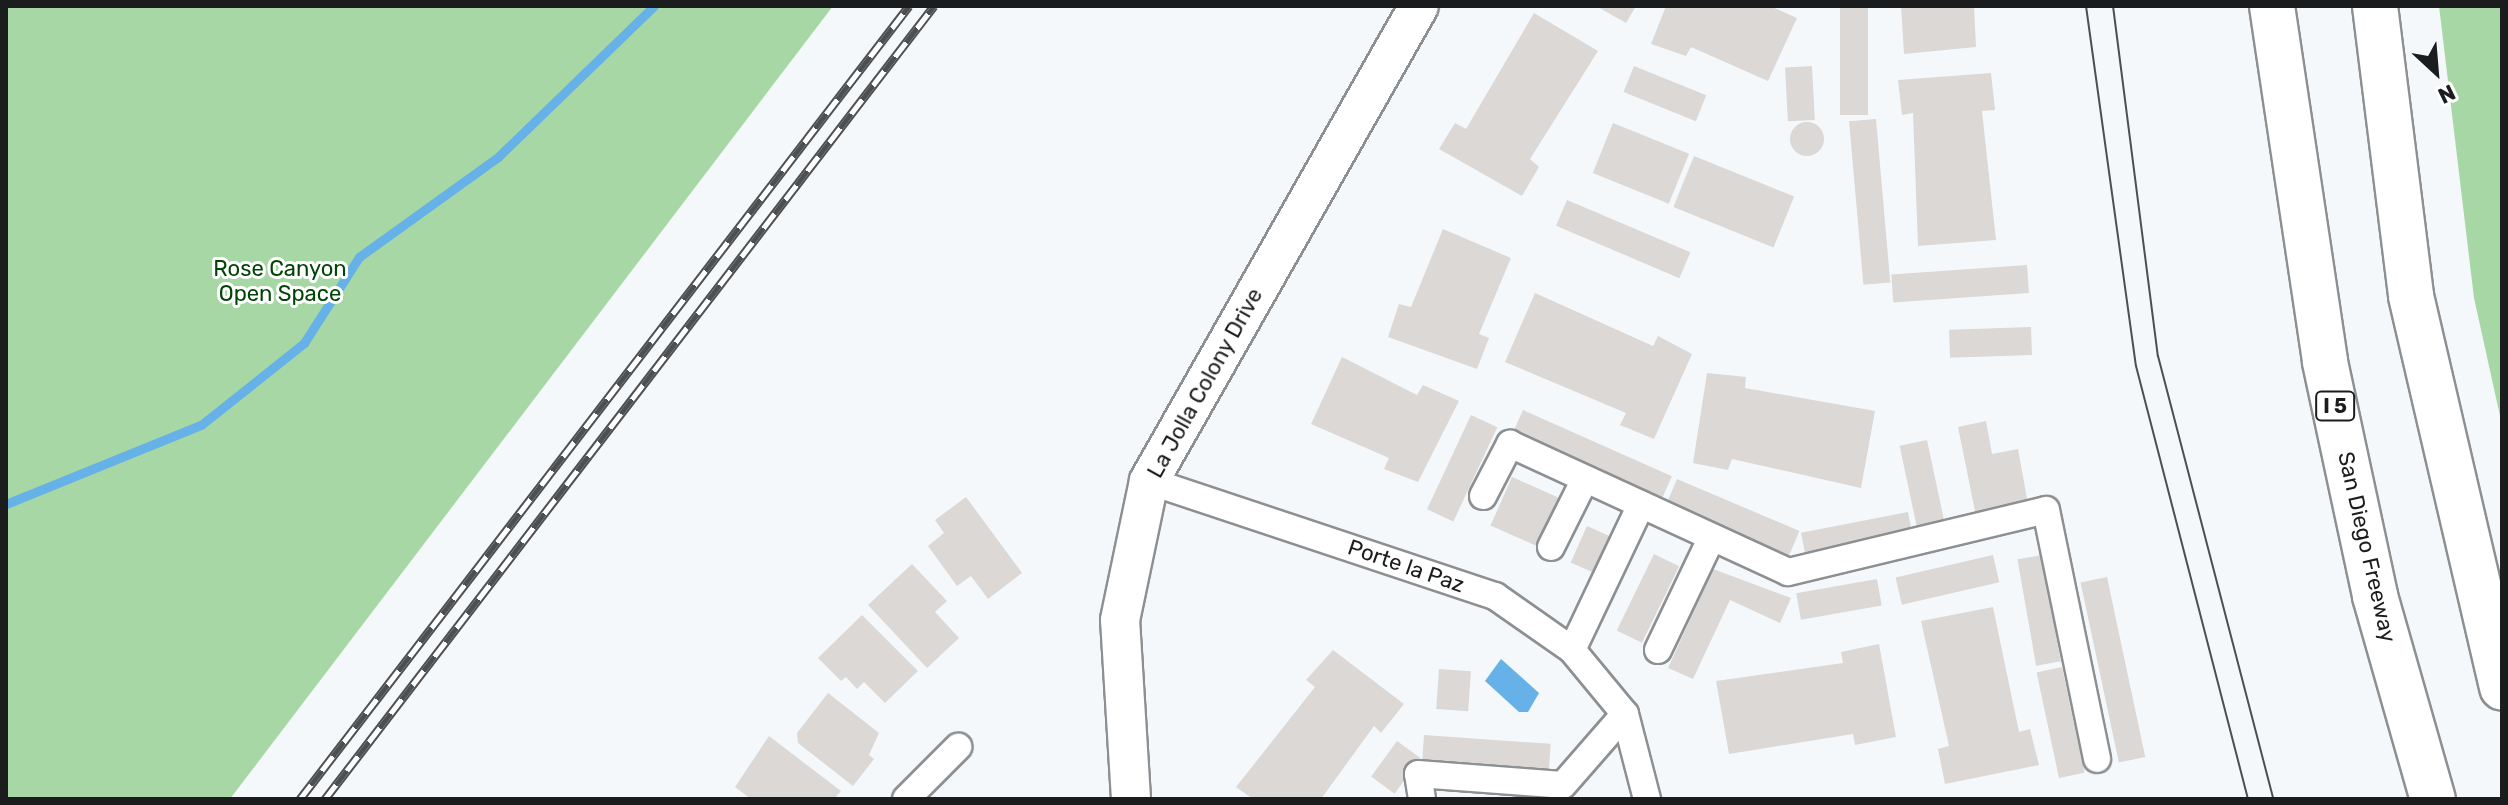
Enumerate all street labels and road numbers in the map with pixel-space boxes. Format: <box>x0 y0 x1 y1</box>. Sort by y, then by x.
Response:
street label: La Jolla Colony Drive <box>1142 283 1268 483</box>
road number: I 5 <box>2315 390 2355 422</box>
street label: San Diego Freeway <box>2332 449 2402 645</box>
street label: Porte la Paz <box>1344 534 1468 598</box>

